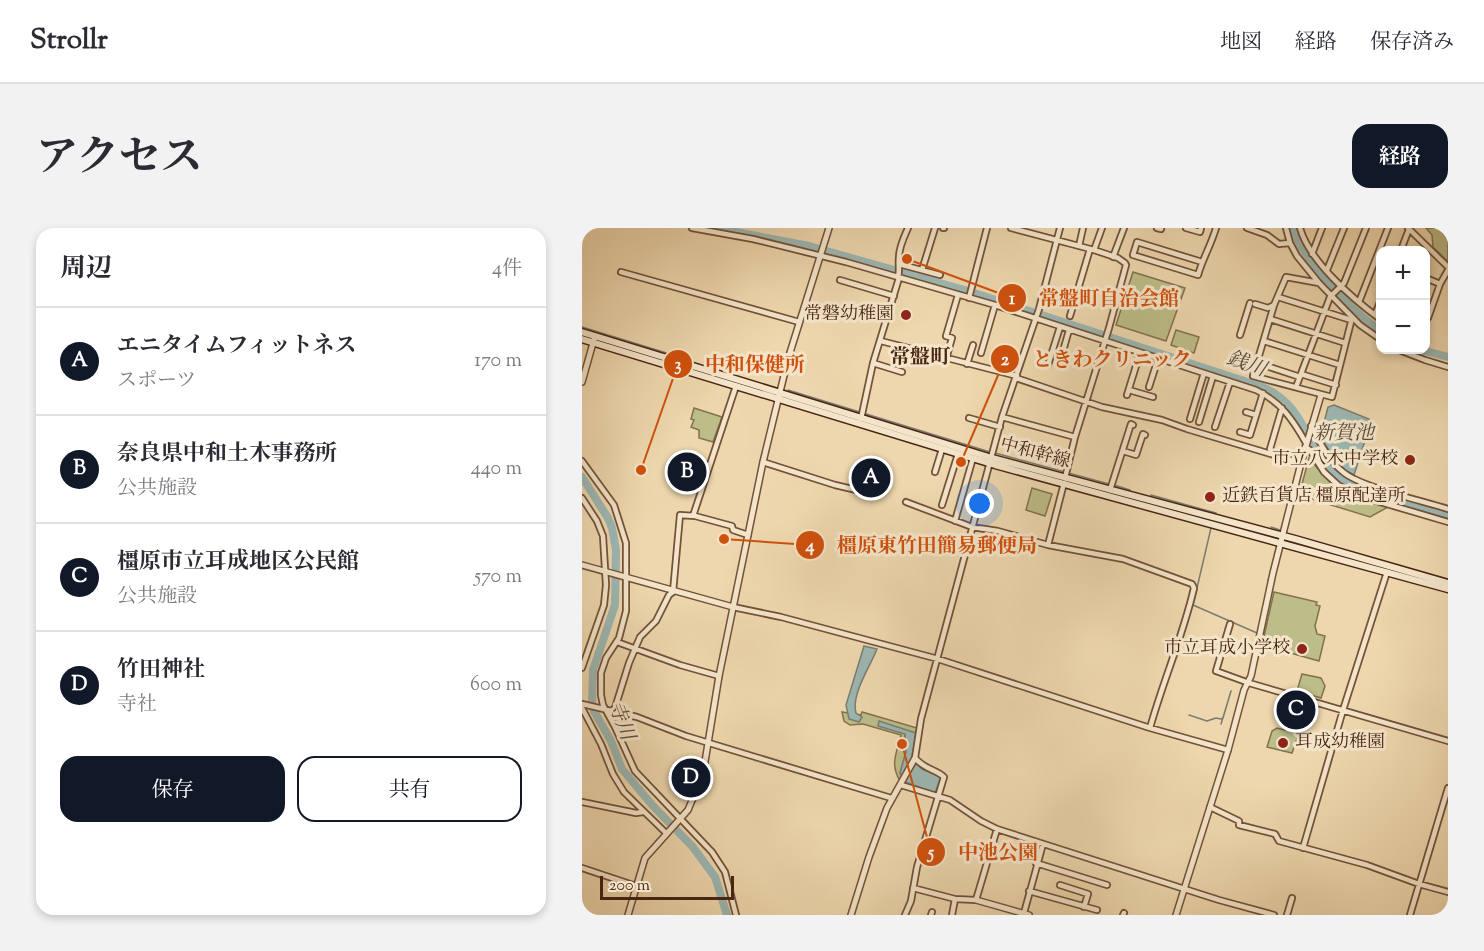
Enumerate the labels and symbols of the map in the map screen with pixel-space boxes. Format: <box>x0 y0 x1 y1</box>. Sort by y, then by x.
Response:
callout: 常盤町自治会館 <box>997 279 1191 317</box>
text: 常盤町自治会館 <box>1039 286 1179 315</box>
text: 1 <box>1009 287 1016 313</box>
place label: 常磐幼稚園 <box>804 302 894 328</box>
marker: 常磐幼稚園 <box>899 308 913 322</box>
callout: ときわクリニック <box>990 340 1204 378</box>
district label: 常盤町 <box>890 344 951 373</box>
callout: 中和保健所 <box>663 345 817 383</box>
water label: 銭川 <box>1222 345 1272 386</box>
text: ときわクリニック <box>1033 347 1191 376</box>
text: 2 <box>1001 348 1010 374</box>
text: 中和保健所 <box>705 352 805 381</box>
text: 3 <box>674 353 682 379</box>
water label: 新賀池 <box>1314 420 1376 449</box>
street label: 中和幹線 <box>997 432 1073 476</box>
place label: 市立八木中学校 <box>1272 447 1398 473</box>
pin: B <box>668 450 706 494</box>
marker: 市立八木中学校 <box>1403 453 1417 467</box>
pin: A <box>852 456 890 500</box>
place label: 近鉄百貨店 橿原配達所 <box>1222 484 1406 510</box>
your location <box>965 489 994 518</box>
marker: 近鉄百貨店 橿原配達所 <box>1203 490 1217 504</box>
callout: 橿原東竹田簡易郵便局 <box>795 526 1049 564</box>
text: 橿原東竹田簡易郵便局 <box>837 533 1037 562</box>
text: 4 <box>804 534 815 560</box>
place label: 市立耳成小学校 <box>1164 636 1290 662</box>
marker: 市立耳成小学校 <box>1295 642 1309 656</box>
pin: C <box>1276 688 1316 732</box>
water label: 寺川 <box>599 697 641 747</box>
place label: 耳成幼稚園 <box>1295 730 1385 756</box>
marker: 耳成幼稚園 <box>1276 736 1290 750</box>
pin: D <box>672 756 710 800</box>
callout: 中池公園 <box>916 833 1050 871</box>
text: 中池公園 <box>958 840 1038 869</box>
text: 5 <box>926 841 935 867</box>
scale bar <box>600 873 734 900</box>

